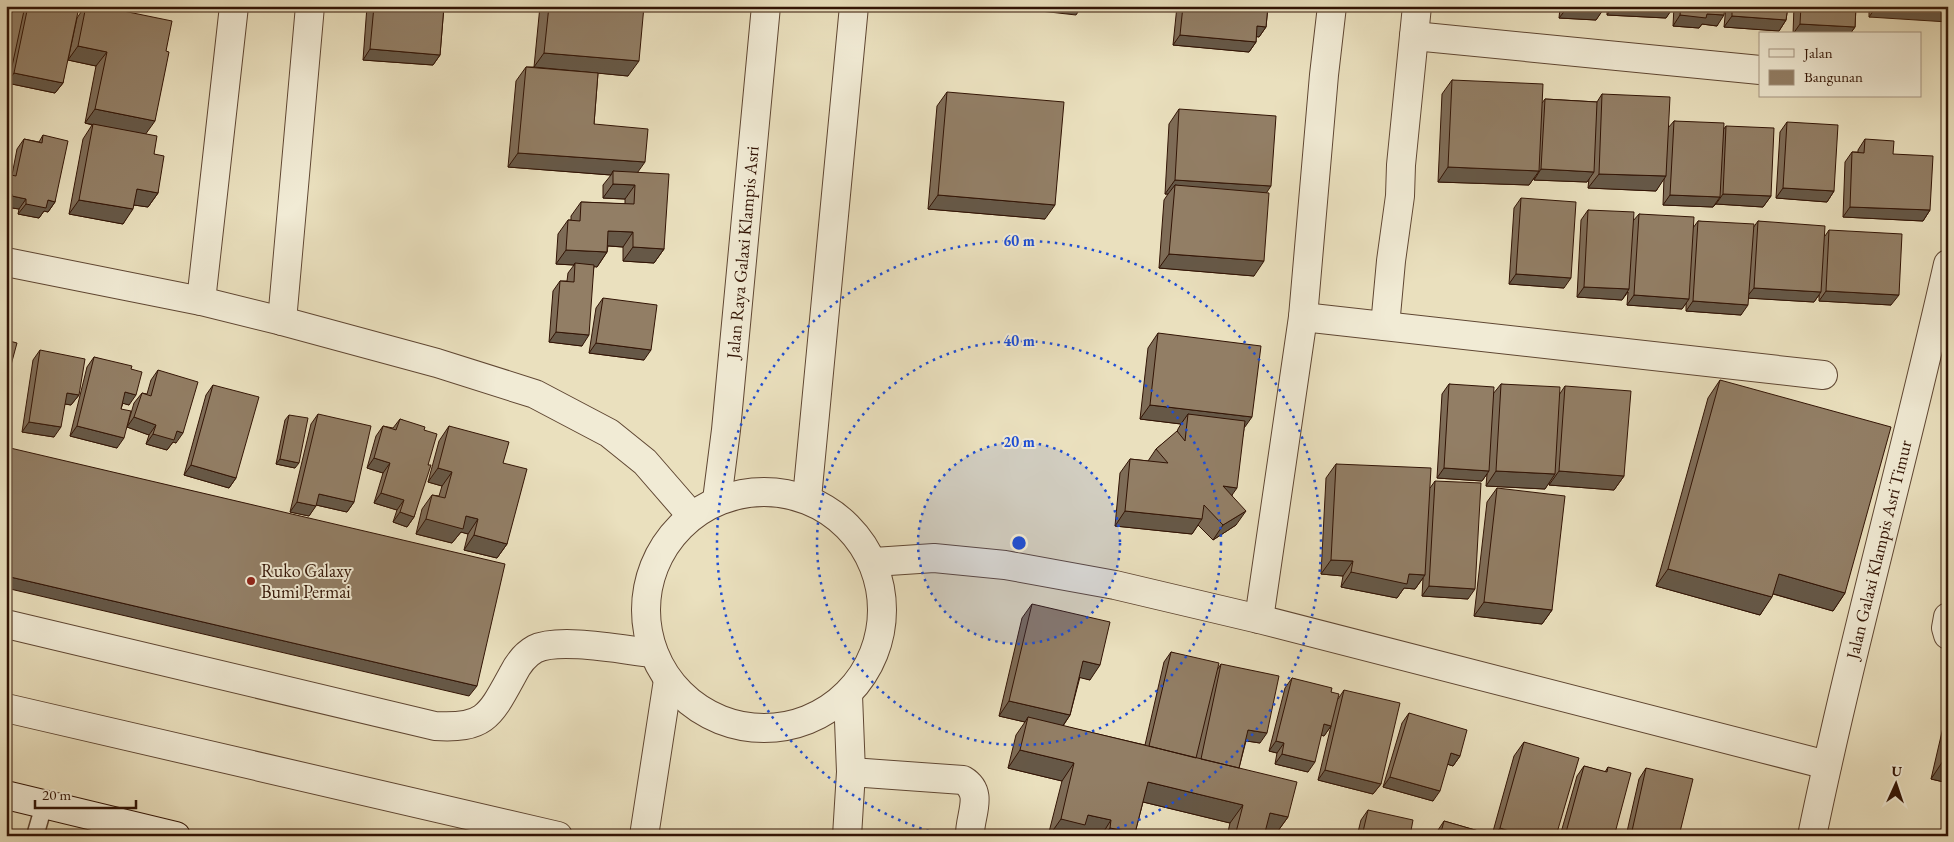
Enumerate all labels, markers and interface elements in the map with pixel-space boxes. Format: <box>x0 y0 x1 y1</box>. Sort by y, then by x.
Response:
legend <box>1759 32 1922 98</box>
text: Jalan <box>1802 43 1833 62</box>
text: Bangunan <box>1804 67 1863 86</box>
street label: Jalan Raya Galaxi Klampis Asri <box>721 144 764 362</box>
text: 60 m <box>1003 231 1035 250</box>
text: 40 m <box>1003 331 1035 350</box>
text: 20 m <box>1003 432 1035 451</box>
street label: Jalan Galaxi Klampis Asri Timur <box>1840 438 1917 663</box>
centre of rings <box>1010 534 1028 552</box>
place label: Ruko Galaxy Bumi Permai <box>261 559 352 603</box>
marker: Ruko Galaxy Bumi Permai <box>245 575 257 587</box>
north arrow <box>1872 760 1922 810</box>
text: U <box>1891 762 1903 780</box>
scale bar <box>35 777 136 809</box>
text: 20 m <box>42 785 71 804</box>

